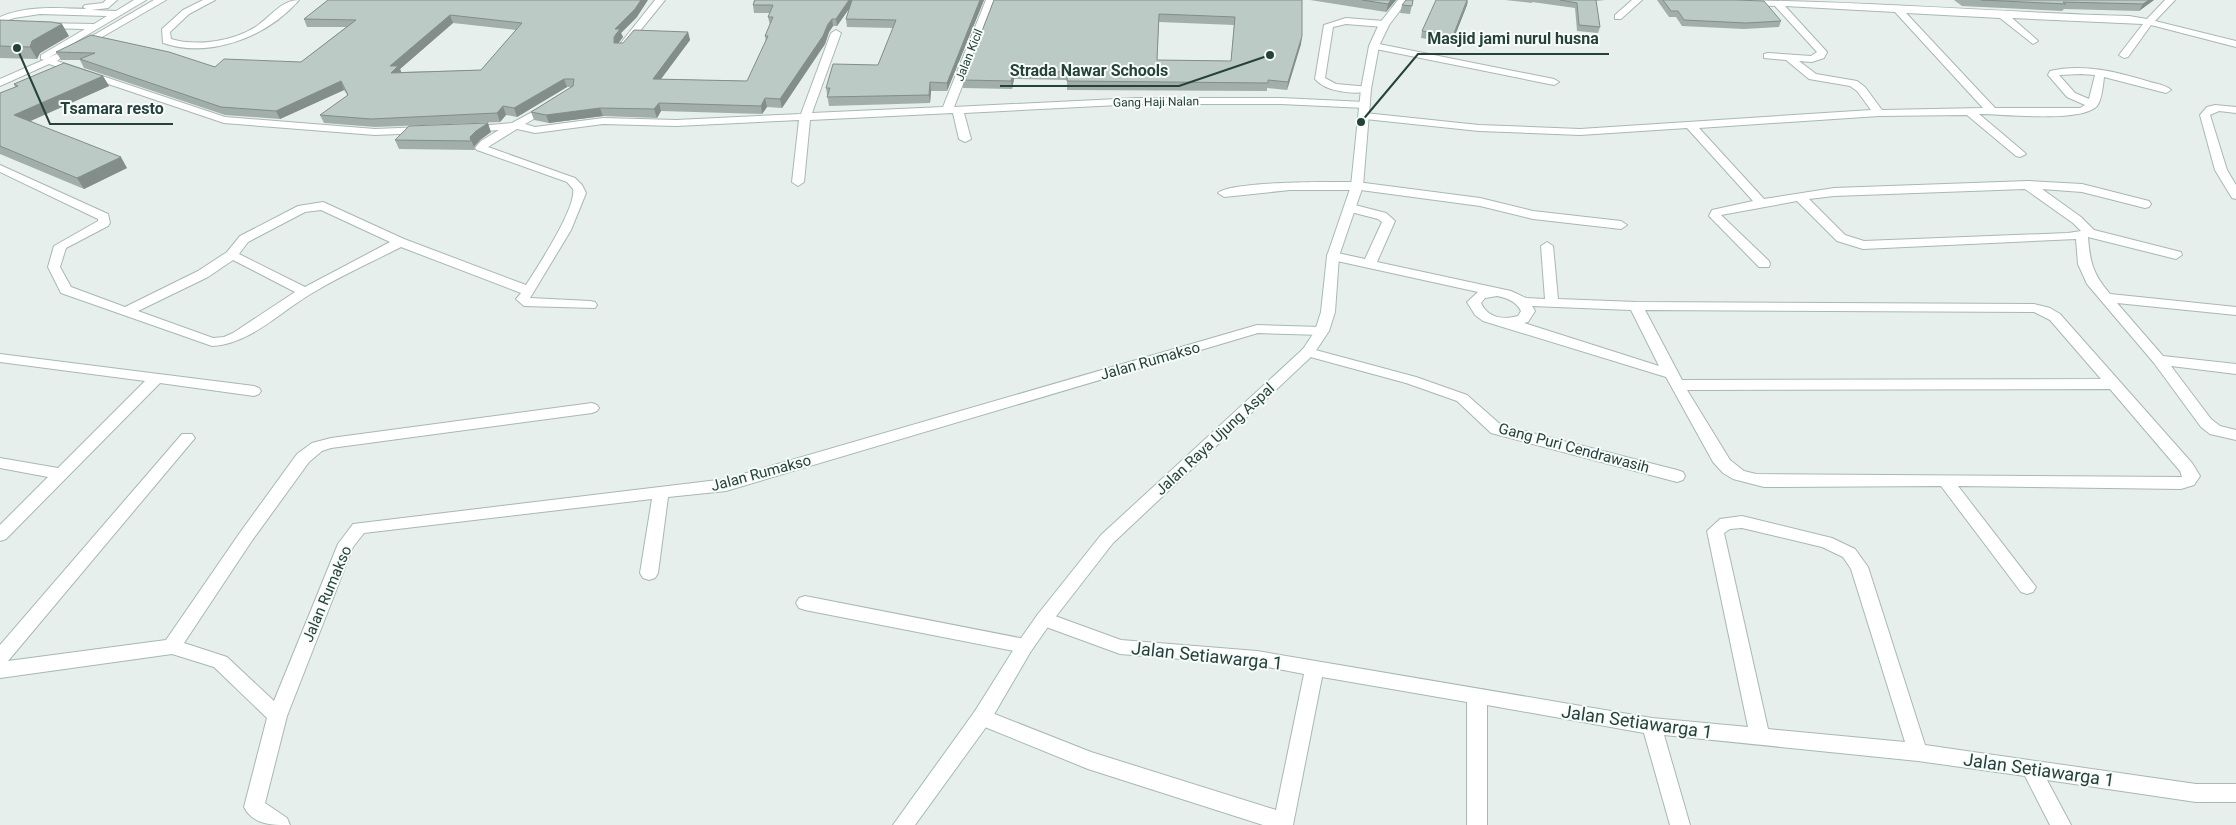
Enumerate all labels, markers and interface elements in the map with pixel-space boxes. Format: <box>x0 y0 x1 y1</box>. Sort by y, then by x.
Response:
callout: Masjid jami nurul husna <box>1418 23 1609 54</box>
street label: Jalan Kicil <box>952 27 986 83</box>
text: Masjid jami nurul husna <box>1427 29 1599 48</box>
callout: Strada Nawar Schools <box>1000 55 1179 86</box>
text: Strada Nawar Schools <box>1010 61 1168 80</box>
callout: Tsamara resto <box>50 93 173 124</box>
street label: Gang Haji Nalan <box>1113 94 1199 110</box>
text: Tsamara resto <box>60 99 164 118</box>
street label: Jalan Rumakso <box>1098 338 1202 384</box>
street label: Jalan Raya Ujung Aspal <box>1152 379 1278 499</box>
street label: Gang Puri Cendrawasih <box>1497 419 1651 477</box>
street label: Jalan Rumakso <box>709 451 813 495</box>
street label: Jalan Rumakso <box>299 543 355 645</box>
street label: Jalan Setiawarga 1 <box>1130 637 1284 674</box>
street label: Jalan Setiawarga 1 <box>1560 701 1714 743</box>
street label: Jalan Setiawarga 1 <box>1962 749 2116 791</box>

